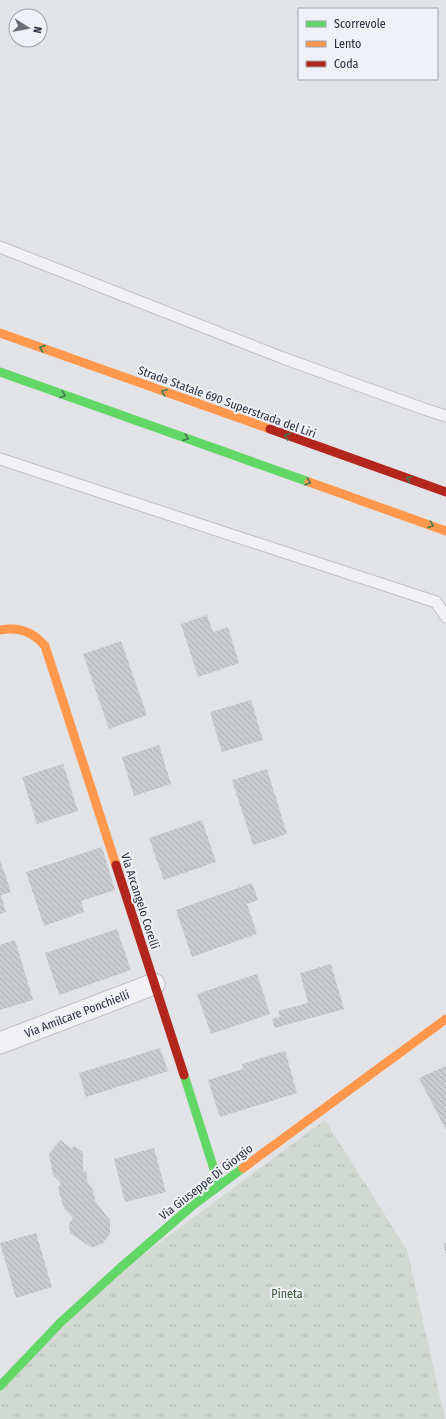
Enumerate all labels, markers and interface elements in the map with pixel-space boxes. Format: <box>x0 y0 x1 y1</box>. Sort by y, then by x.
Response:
north arrow <box>8 8 48 48</box>
legend <box>298 8 438 80</box>
text: Scorrevole <box>334 17 386 31</box>
text: N <box>30 25 44 34</box>
text: Lento <box>334 37 361 51</box>
text: Coda <box>334 57 359 71</box>
one-way arrow <box>39 345 46 353</box>
street label: Strada Statale 690 Superstrada del Liri <box>136 363 318 441</box>
one-way arrow <box>161 388 168 397</box>
one-way arrow <box>59 390 66 399</box>
one-way arrow <box>283 432 290 440</box>
one-way arrow <box>182 434 189 442</box>
one-way arrow <box>406 476 413 484</box>
one-way arrow <box>304 477 311 485</box>
one-way arrow <box>427 521 434 529</box>
street label: Via Arcangelo Corelli <box>118 851 162 951</box>
street label: Via Amilcare Ponchielli <box>23 988 131 1040</box>
street label: Via Giuseppe Di Giorgio <box>157 1141 255 1223</box>
park label: Pineta <box>271 1287 303 1301</box>

